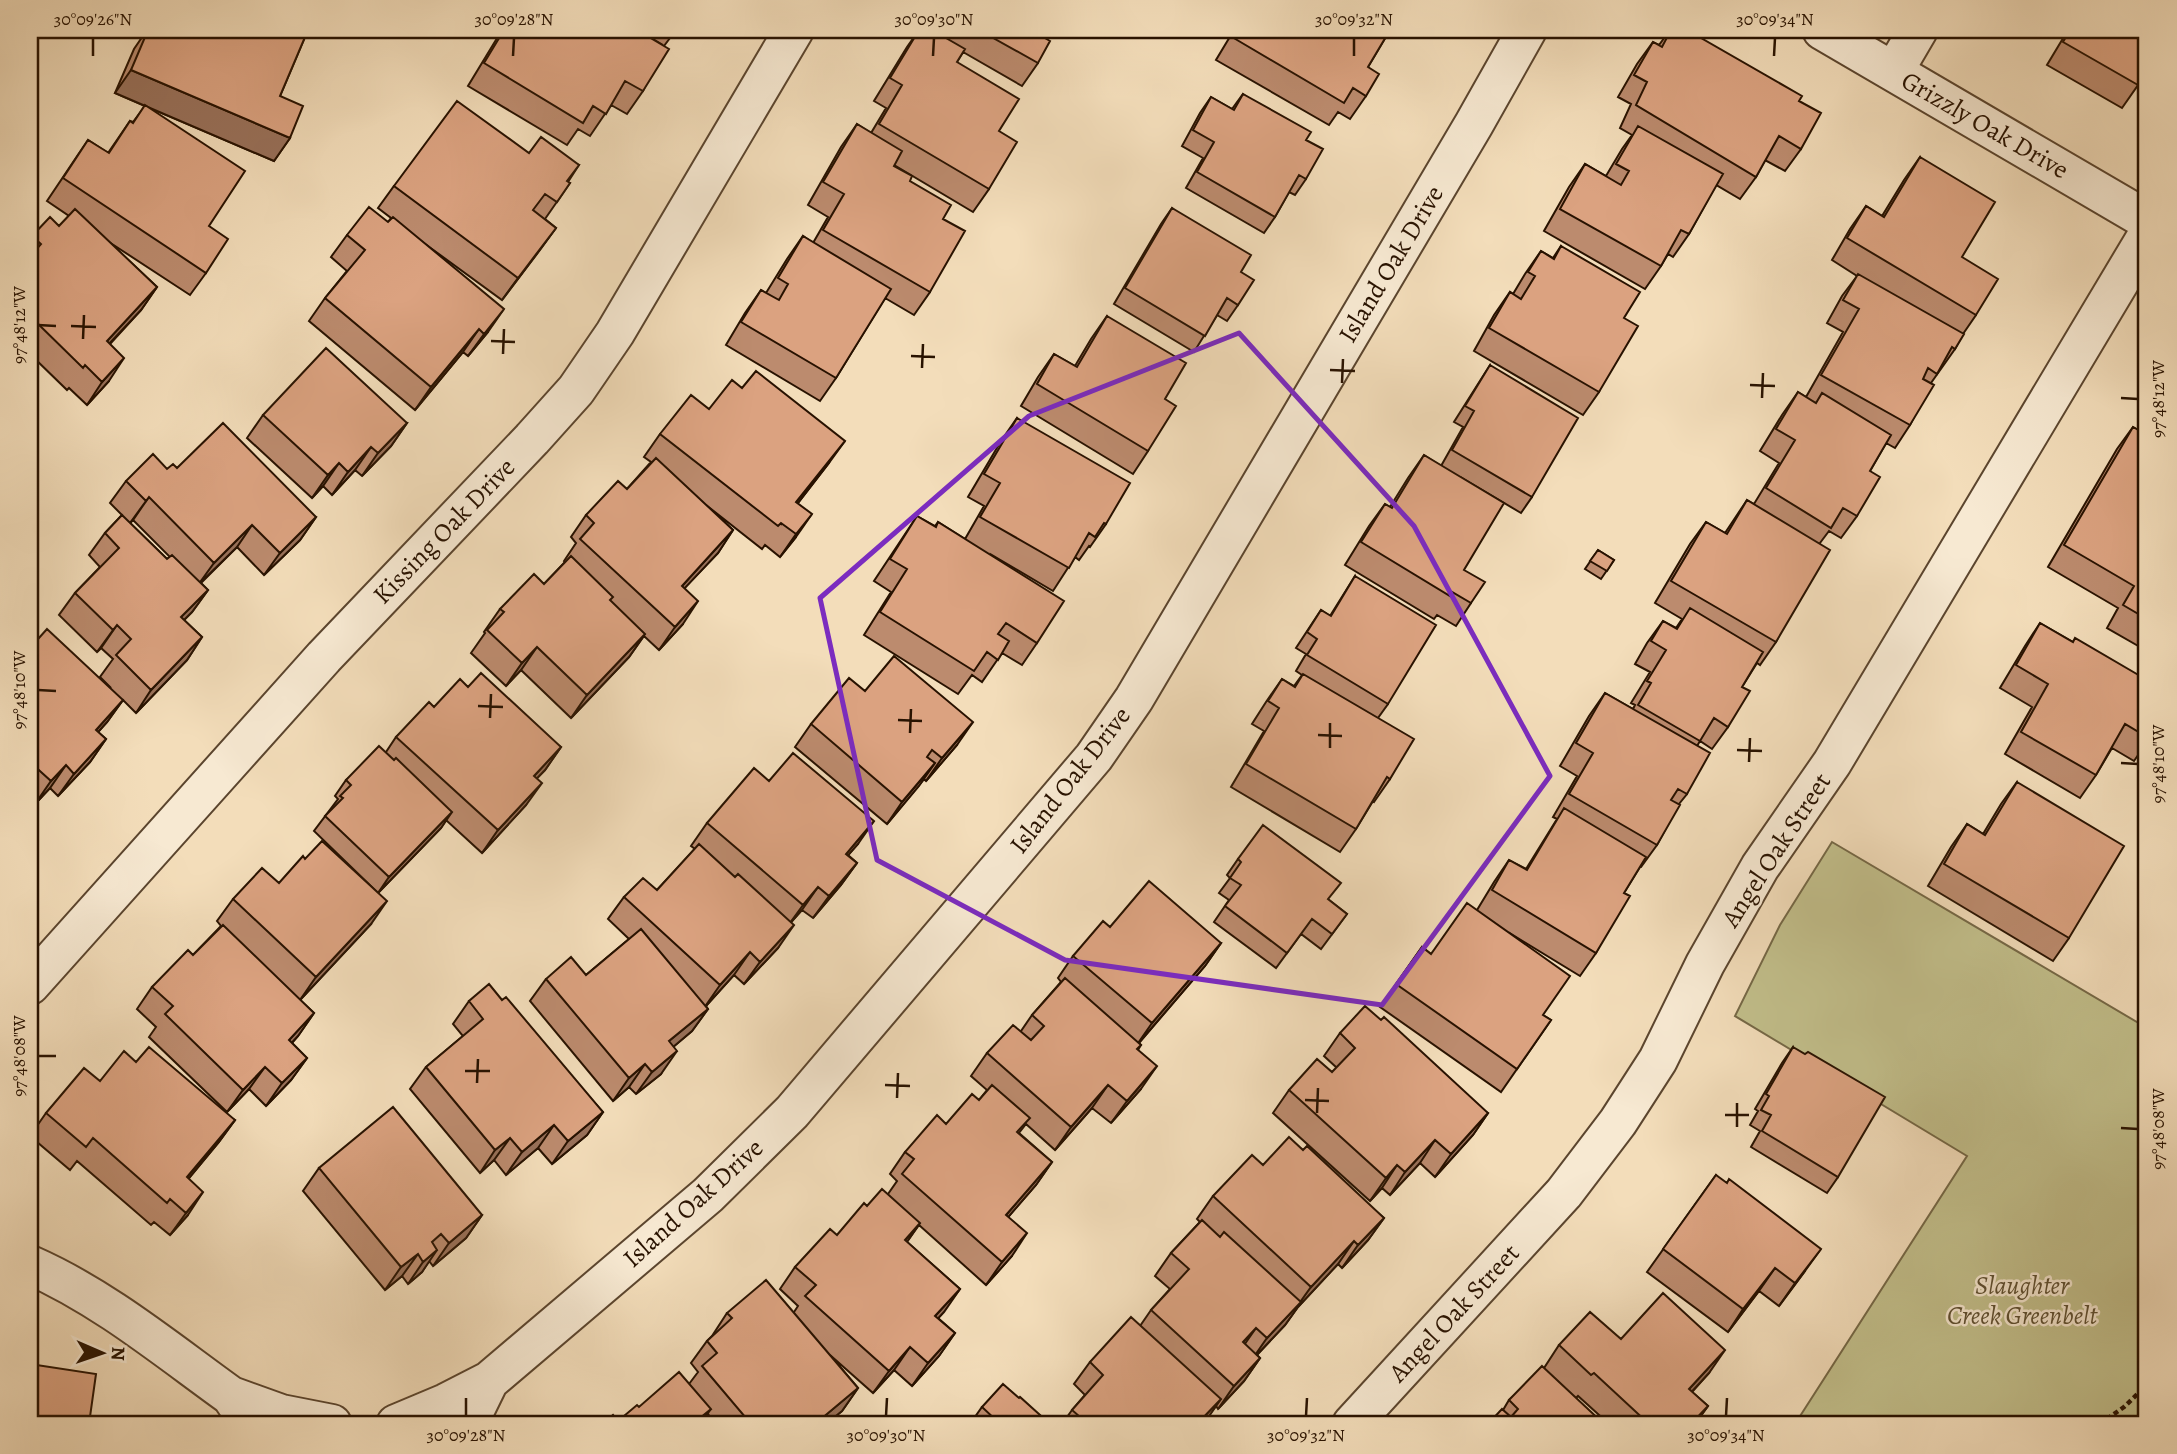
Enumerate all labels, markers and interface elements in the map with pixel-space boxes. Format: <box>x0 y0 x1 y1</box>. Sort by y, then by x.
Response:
text: 30°09'26"N <box>54 7 132 31</box>
text: 30°09'28"N <box>474 7 554 31</box>
text: 30°09'30"N <box>895 7 973 31</box>
text: 30°09'32"N <box>1315 7 1393 31</box>
text: 30°09'34"N <box>1736 7 1814 31</box>
street label: Grizzly Oak Drive <box>1895 63 2075 187</box>
street label: Island Oak Drive <box>1330 179 1452 349</box>
text: 97°48'12"W <box>7 286 31 364</box>
text: 97°48'12"W <box>2146 360 2170 438</box>
street label: Kissing Oak Drive <box>365 450 523 612</box>
text: 97°48'10"W <box>7 650 31 730</box>
street label: Island Oak Drive <box>1002 699 1138 861</box>
text: 97°48'10"W <box>2146 724 2170 804</box>
street label: Angel Oak Street <box>1713 766 1839 935</box>
text: 97°48'08"W <box>7 1015 31 1097</box>
text: 97°48'08"W <box>2146 1088 2170 1170</box>
street label: Island Oak Drive <box>615 1131 771 1275</box>
street label: Angel Oak Street <box>1380 1236 1528 1390</box>
park label: Slaughter Creek Greenbelt <box>1947 1268 2099 1333</box>
north arrow <box>66 1318 136 1388</box>
text: N <box>105 1346 131 1361</box>
text: 30°09'28"N <box>426 1423 506 1447</box>
text: 30°09'30"N <box>847 1423 925 1447</box>
text: 30°09'32"N <box>1267 1423 1345 1447</box>
text: 30°09'34"N <box>1687 1423 1765 1447</box>

